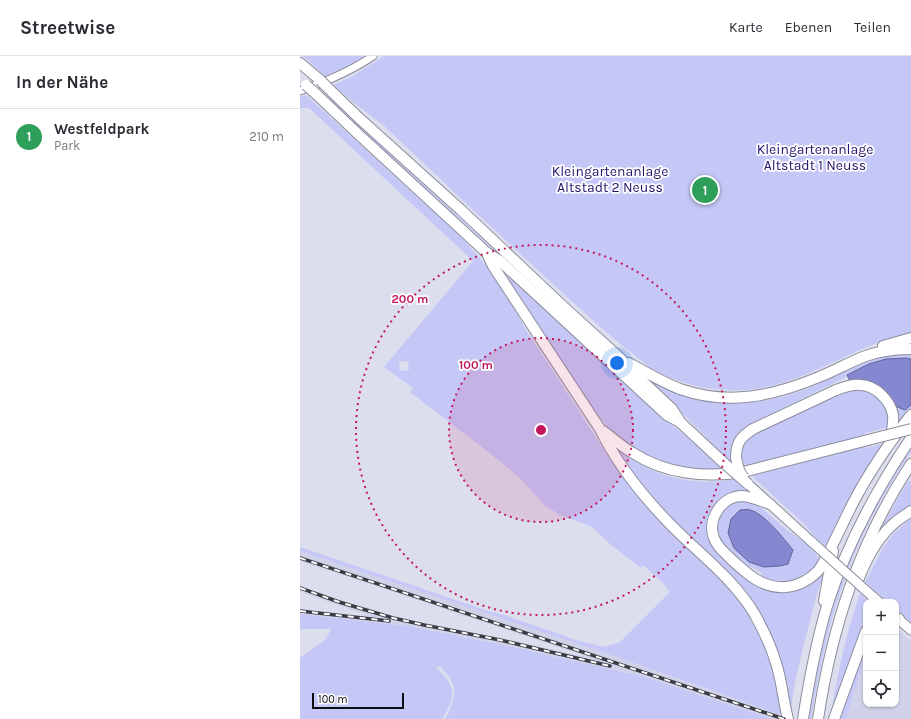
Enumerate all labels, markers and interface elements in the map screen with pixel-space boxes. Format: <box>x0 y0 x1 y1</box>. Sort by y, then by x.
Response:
text: Streetwise <box>20 17 115 39</box>
text: Karte <box>729 19 763 36</box>
text: Ebenen <box>785 19 832 36</box>
text: Teilen <box>854 19 891 36</box>
text: In der Nähe <box>16 72 108 92</box>
text: Westfeldpark <box>54 120 149 138</box>
text: 1 <box>27 129 31 144</box>
text: 210 m <box>249 129 284 144</box>
text: Park <box>54 138 80 153</box>
park label: Kleingartenanlage Altstadt 1 Neuss <box>757 141 873 174</box>
park label: Kleingartenanlage Altstadt 2 Neuss <box>552 163 668 196</box>
pin: 1 <box>692 175 718 205</box>
text: 200 m <box>392 292 428 306</box>
your location <box>607 353 627 373</box>
text: 100 m <box>459 358 493 372</box>
centre of rings <box>534 423 548 437</box>
map controls <box>863 599 899 707</box>
button: + <box>863 599 899 635</box>
button: − <box>863 635 899 671</box>
button: locate <box>863 671 899 707</box>
scale bar <box>312 691 404 710</box>
text: 100 m <box>318 693 348 706</box>

